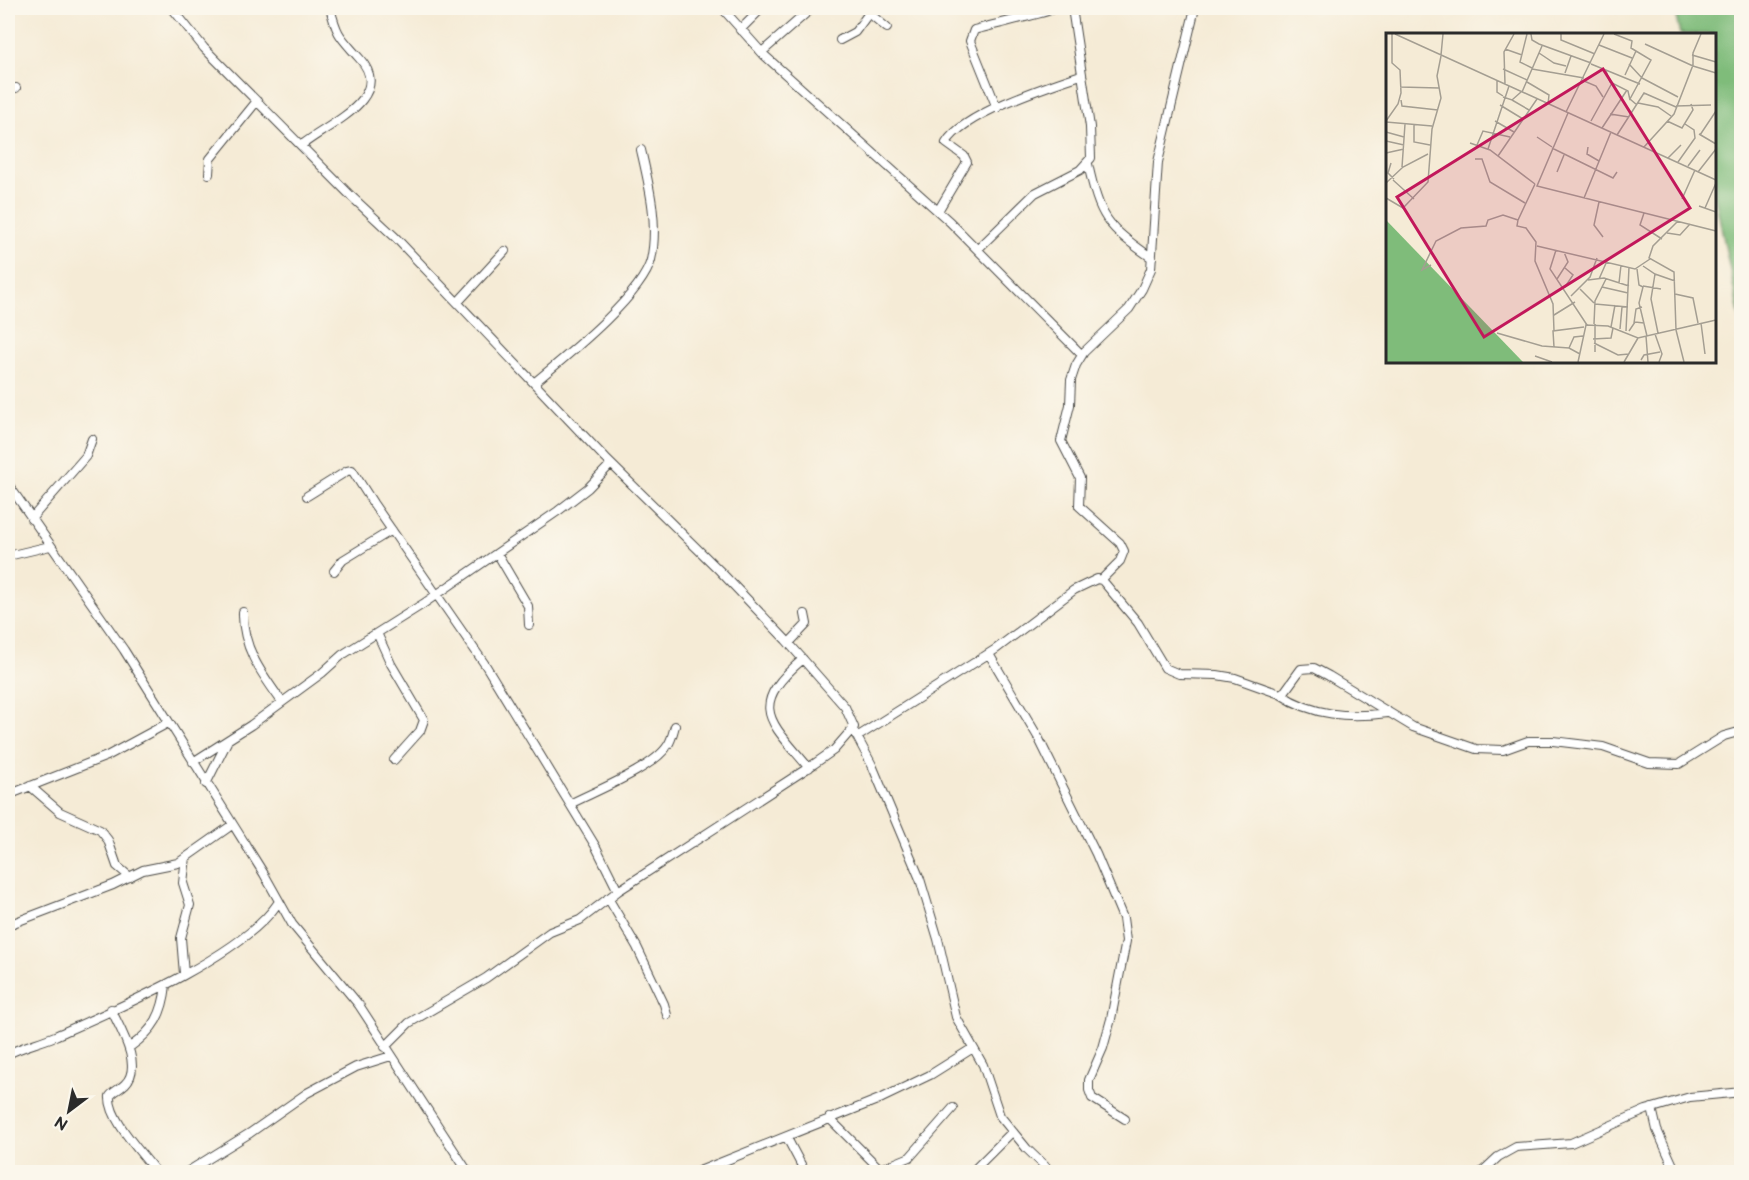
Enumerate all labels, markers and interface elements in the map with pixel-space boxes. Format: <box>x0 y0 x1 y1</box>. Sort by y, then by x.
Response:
inset map <box>1386 33 1716 363</box>
north arrow <box>39 1081 99 1141</box>
text: N <box>52 1111 72 1134</box>

